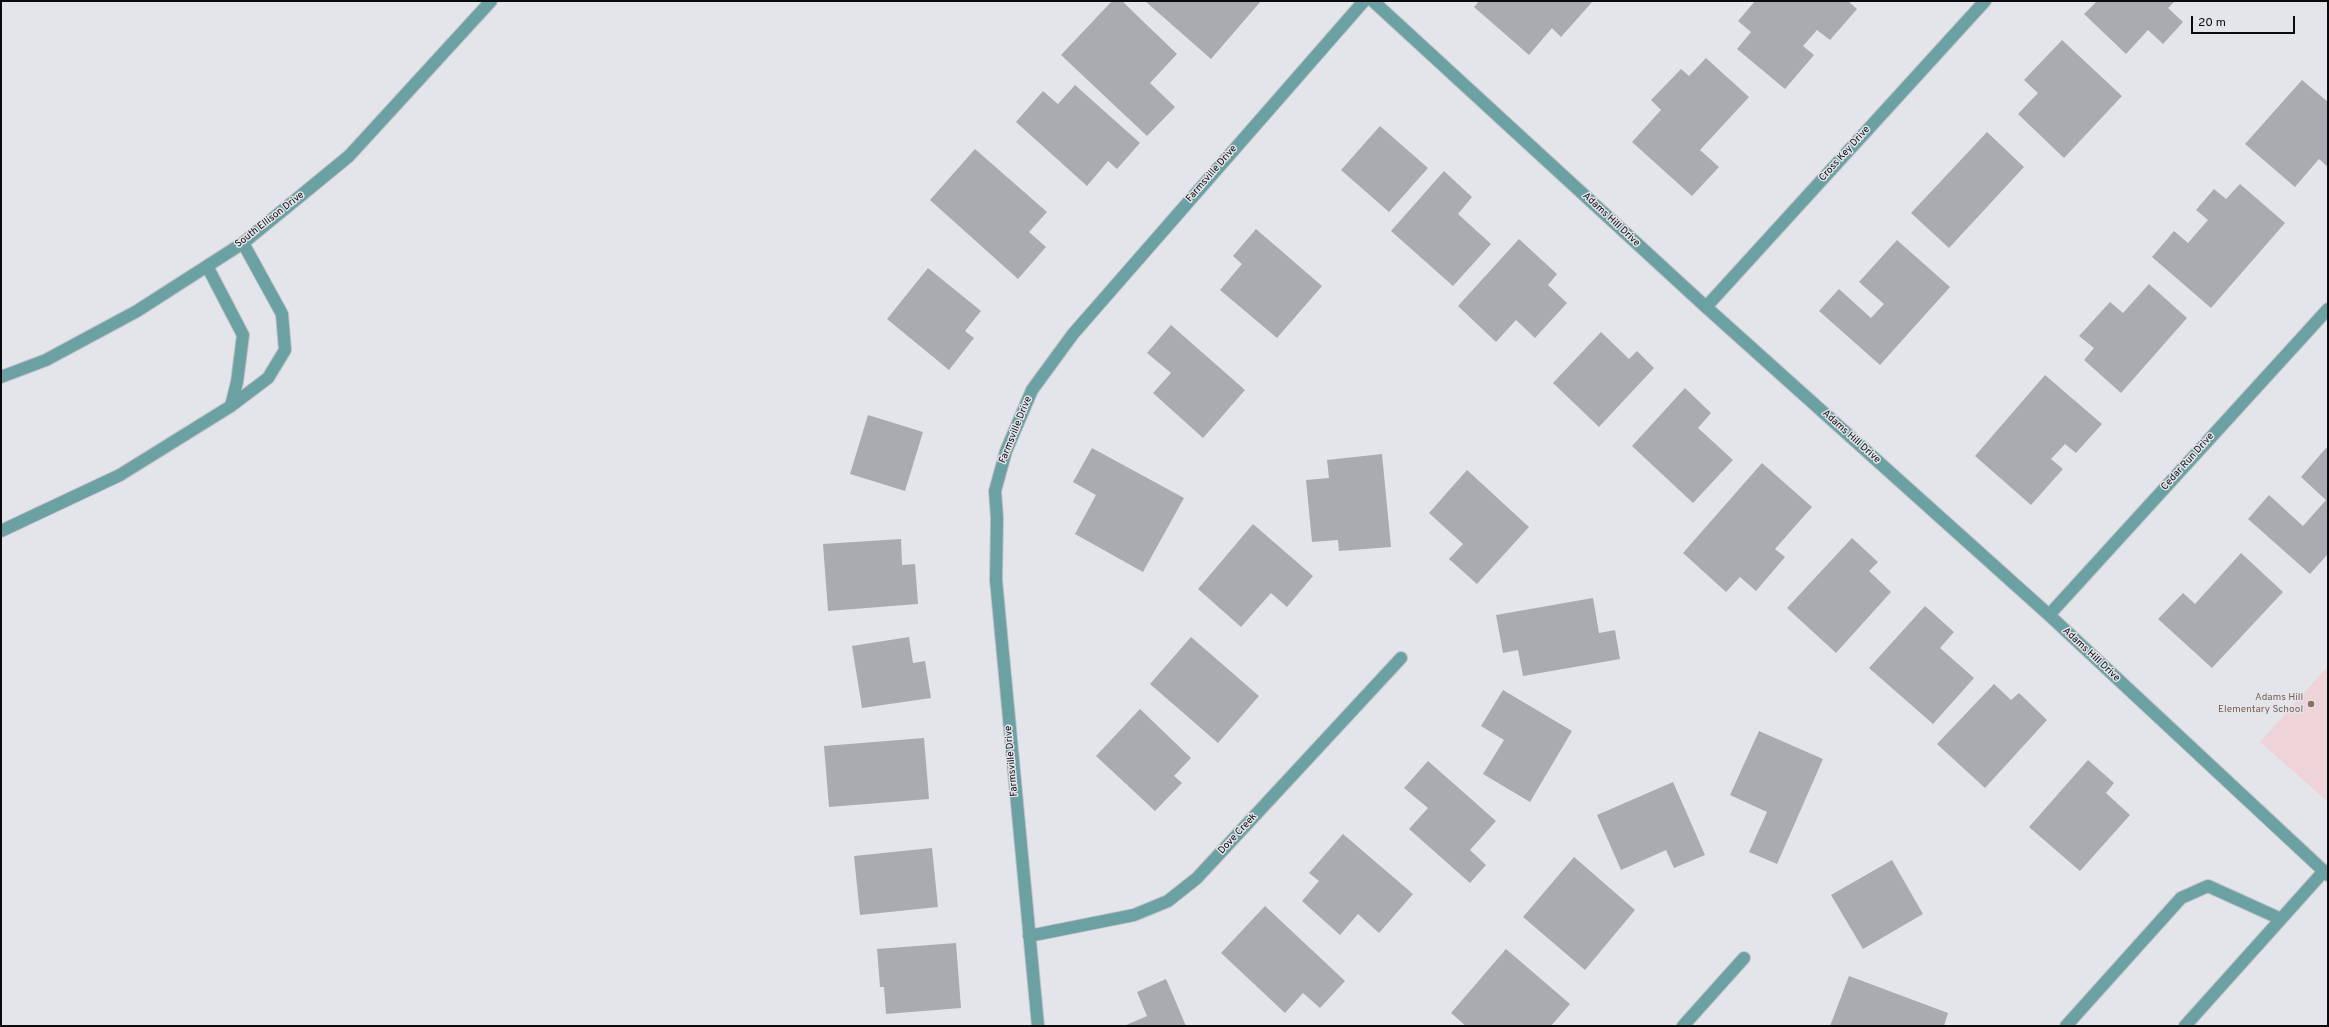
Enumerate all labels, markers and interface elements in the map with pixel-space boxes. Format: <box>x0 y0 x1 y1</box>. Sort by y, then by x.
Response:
scale bar <box>2193 8 2297 34</box>
text: 20 m <box>2198 15 2226 31</box>
street label: Cross Key Drive <box>1817 124 1873 184</box>
street label: Farmsville Drive <box>1184 143 1240 205</box>
street label: South Ellison Drive <box>233 189 307 251</box>
street label: Adams Hill Drive <box>1580 190 1642 250</box>
street label: Farmsville Drive <box>997 395 1035 465</box>
street label: Adams Hill Drive <box>1819 408 1883 466</box>
street label: Cedar Run Drive <box>2159 431 2217 493</box>
street label: Adams Hill Drive <box>2060 625 2122 685</box>
place label: Adams Hill Elementary School <box>2218 692 2303 716</box>
marker: Adams Hill Elementary School <box>2306 699 2316 709</box>
street label: Farmsville Drive <box>1003 725 1021 797</box>
street label: Dove Creek <box>1216 811 1260 857</box>

